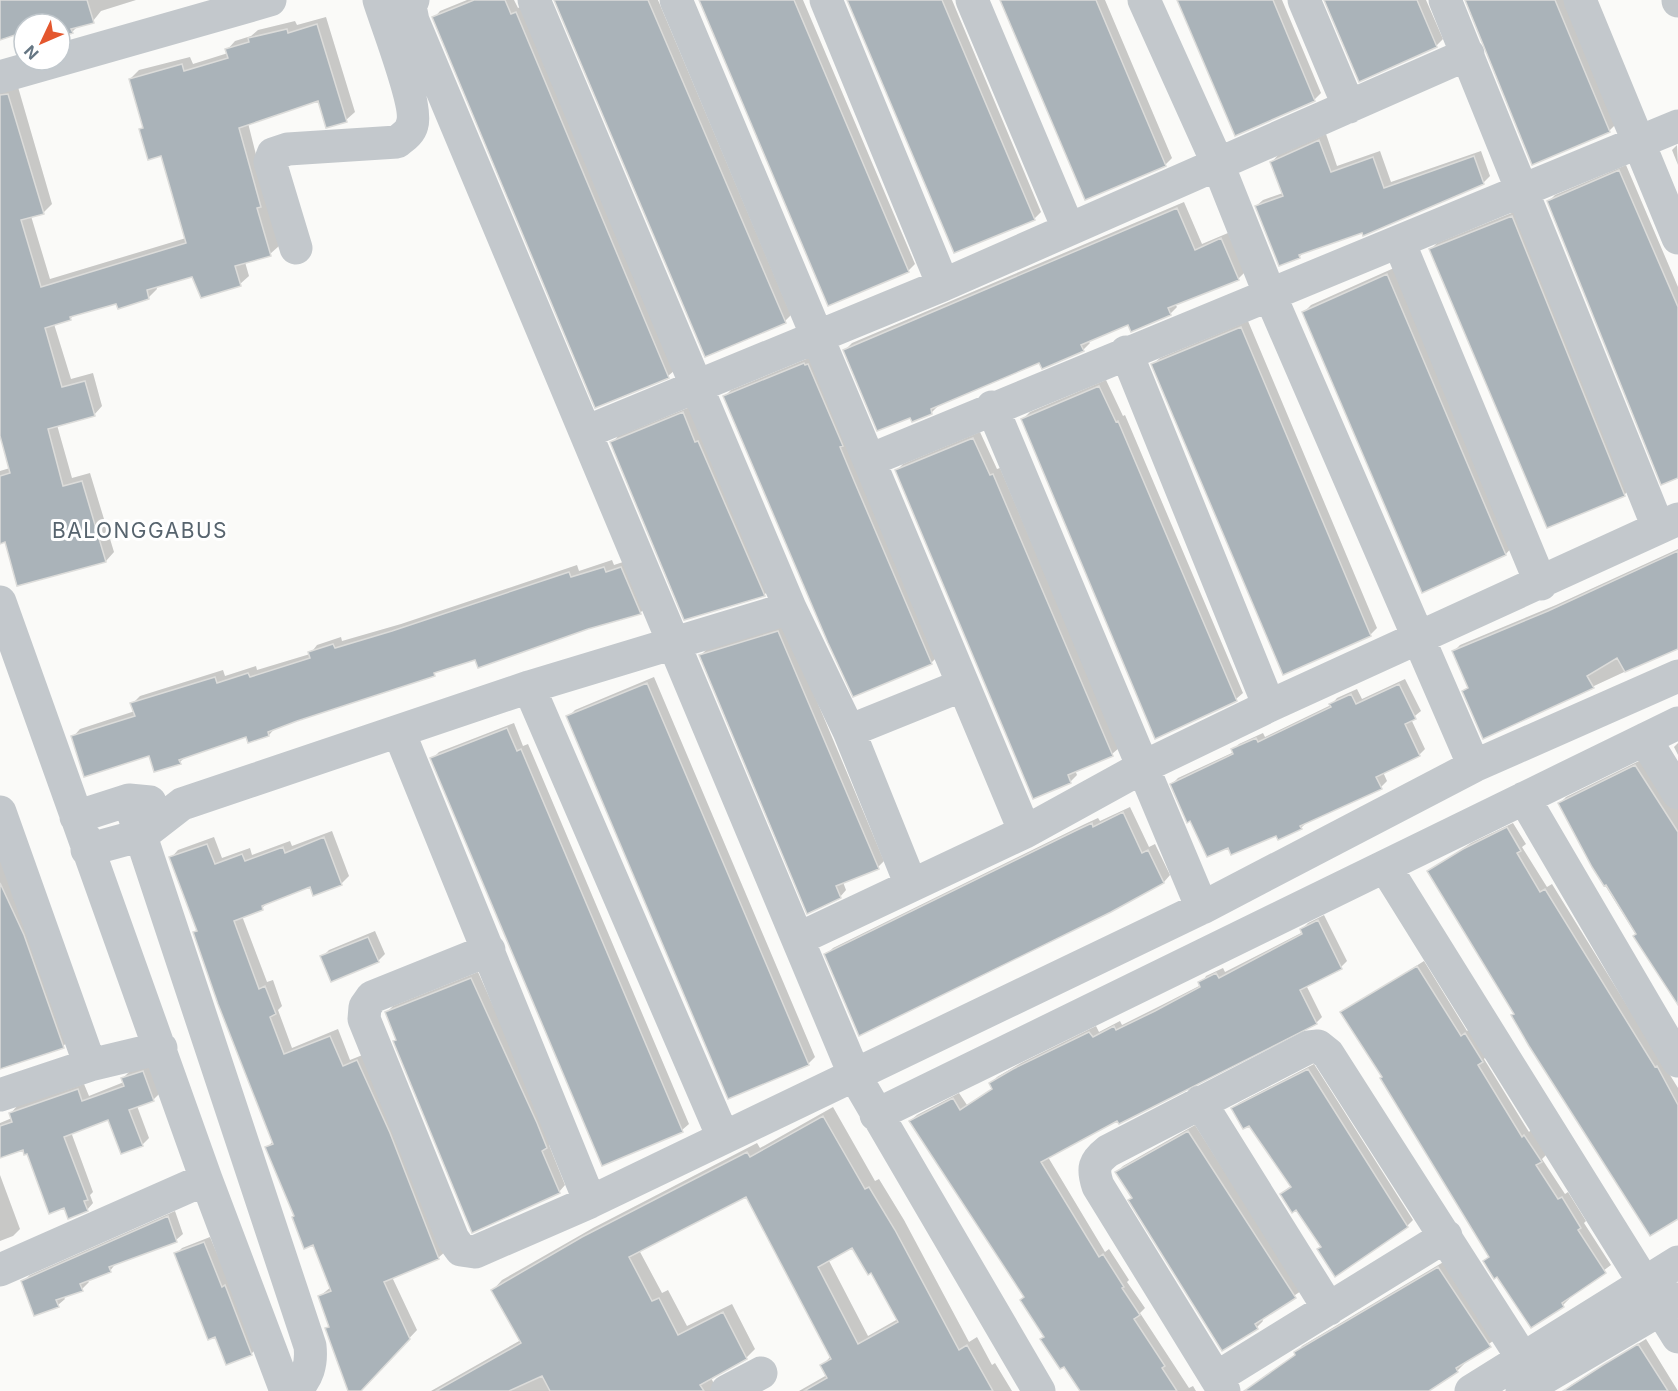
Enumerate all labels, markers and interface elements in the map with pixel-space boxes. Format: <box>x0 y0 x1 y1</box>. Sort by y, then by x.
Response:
north arrow <box>12 12 72 72</box>
text: N <box>20 41 43 64</box>
district label: BALONGGABUS <box>52 518 228 543</box>

